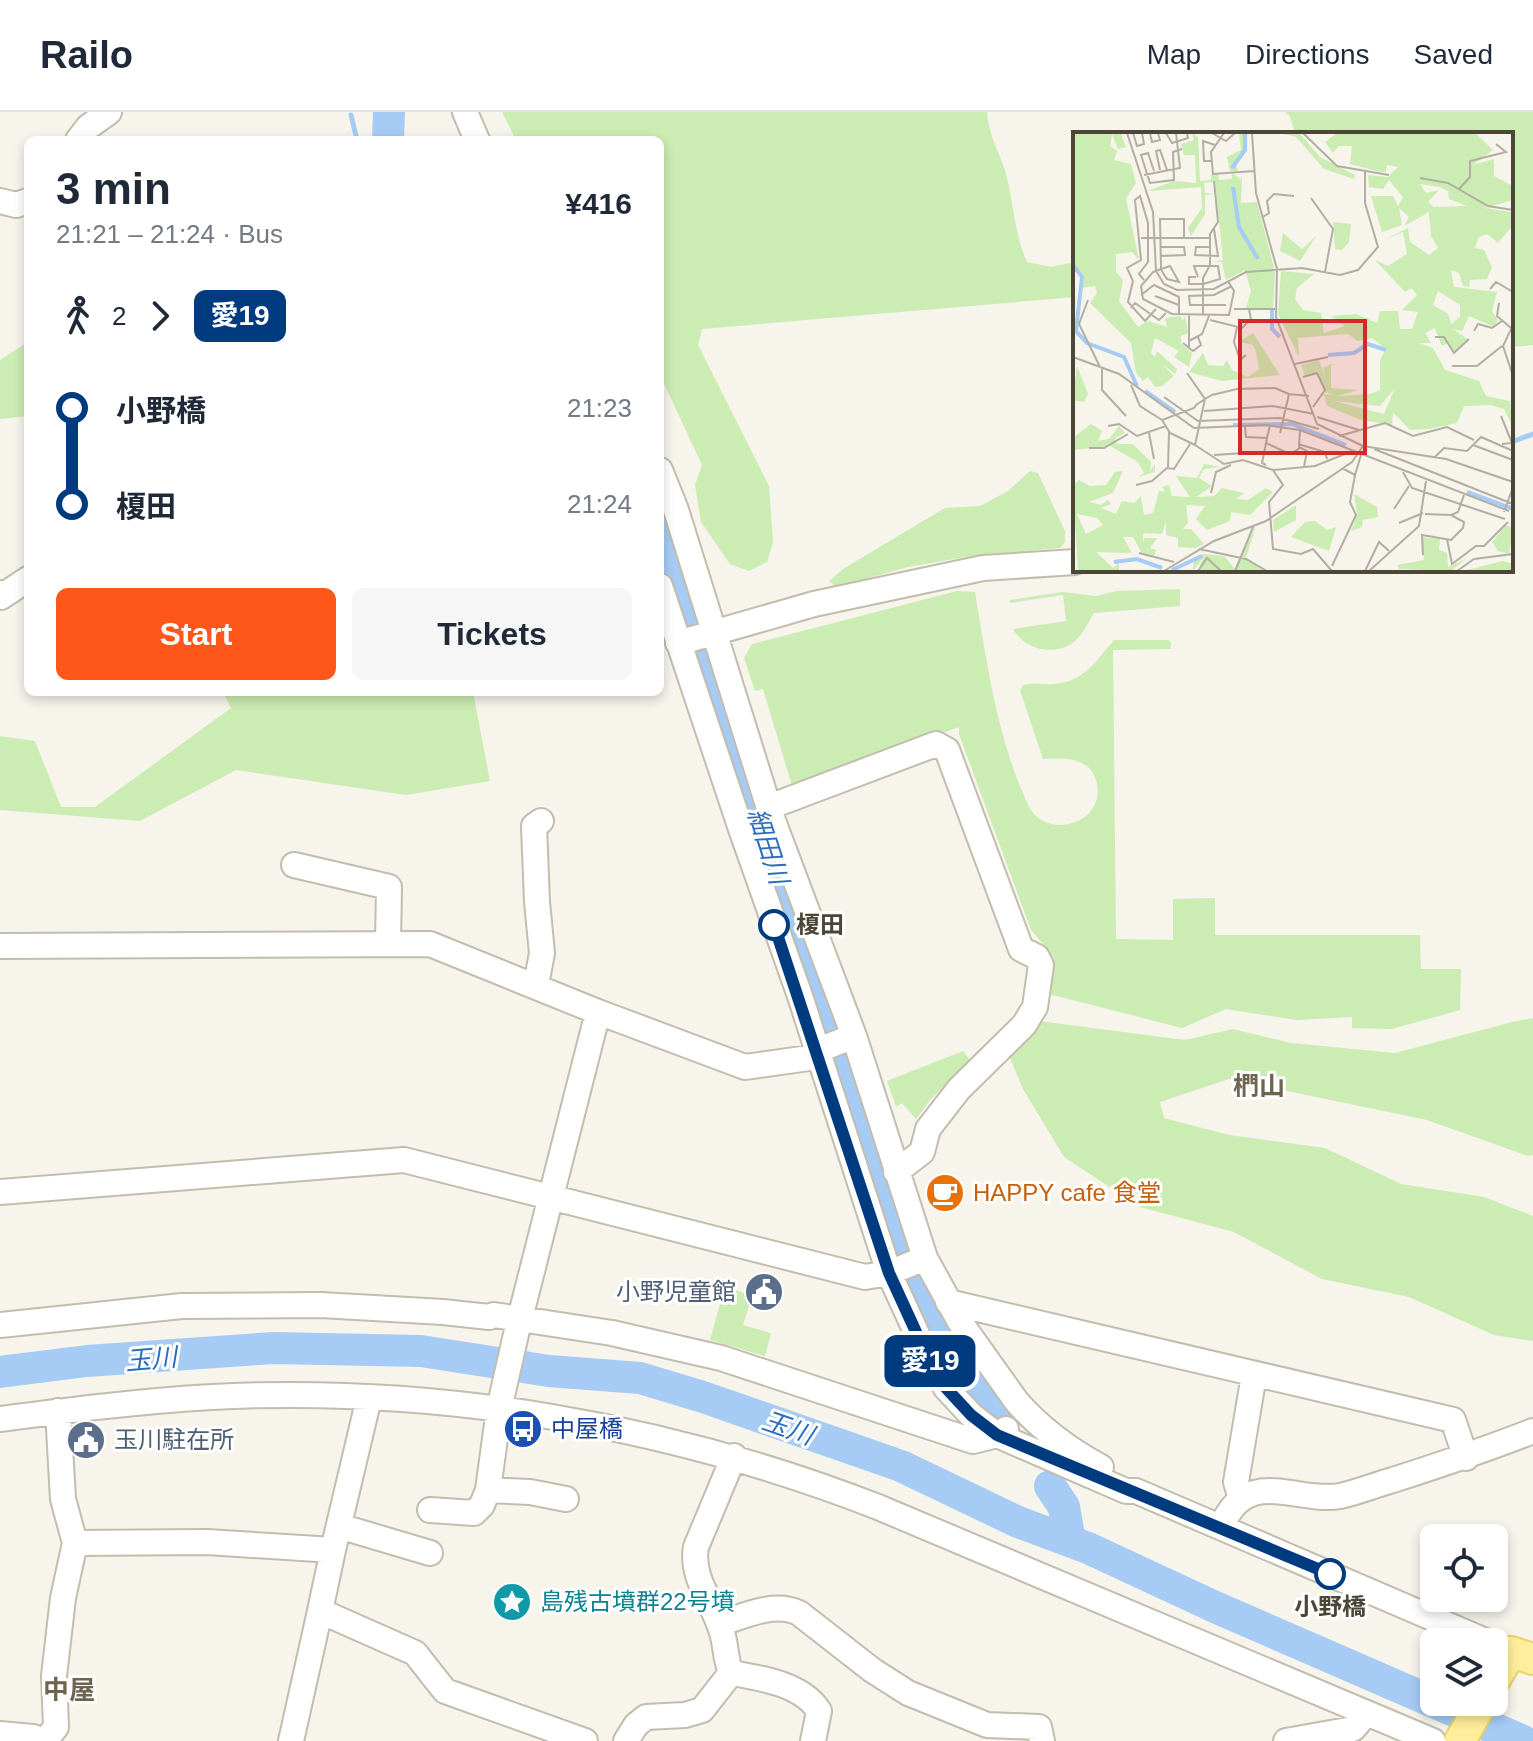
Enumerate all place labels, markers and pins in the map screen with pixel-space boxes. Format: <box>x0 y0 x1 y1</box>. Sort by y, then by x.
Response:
marker: 榎田 <box>759 910 789 940</box>
place label: 榎田 <box>796 911 844 938</box>
cafe icon: HAPPY cafe 食堂 <box>924 1172 966 1214</box>
place label: HAPPY cafe 食堂 <box>973 1179 1161 1206</box>
public building icon: 小野児童館 <box>743 1271 785 1313</box>
place label: 小野児童館 <box>616 1278 736 1305</box>
bus stop icon: 中屋橋 <box>502 1408 544 1450</box>
place label: 中屋橋 <box>551 1415 623 1442</box>
public building icon: 玉川駐在所 <box>65 1419 107 1461</box>
place label: 玉川駐在所 <box>114 1426 234 1453</box>
marker: 小野橋 <box>1315 1559 1345 1589</box>
place icon: 島残古墳群22号墳 <box>491 1581 533 1623</box>
place label: 島残古墳群22号墳 <box>540 1588 735 1615</box>
place label: 小野橋 <box>1294 1593 1366 1620</box>

